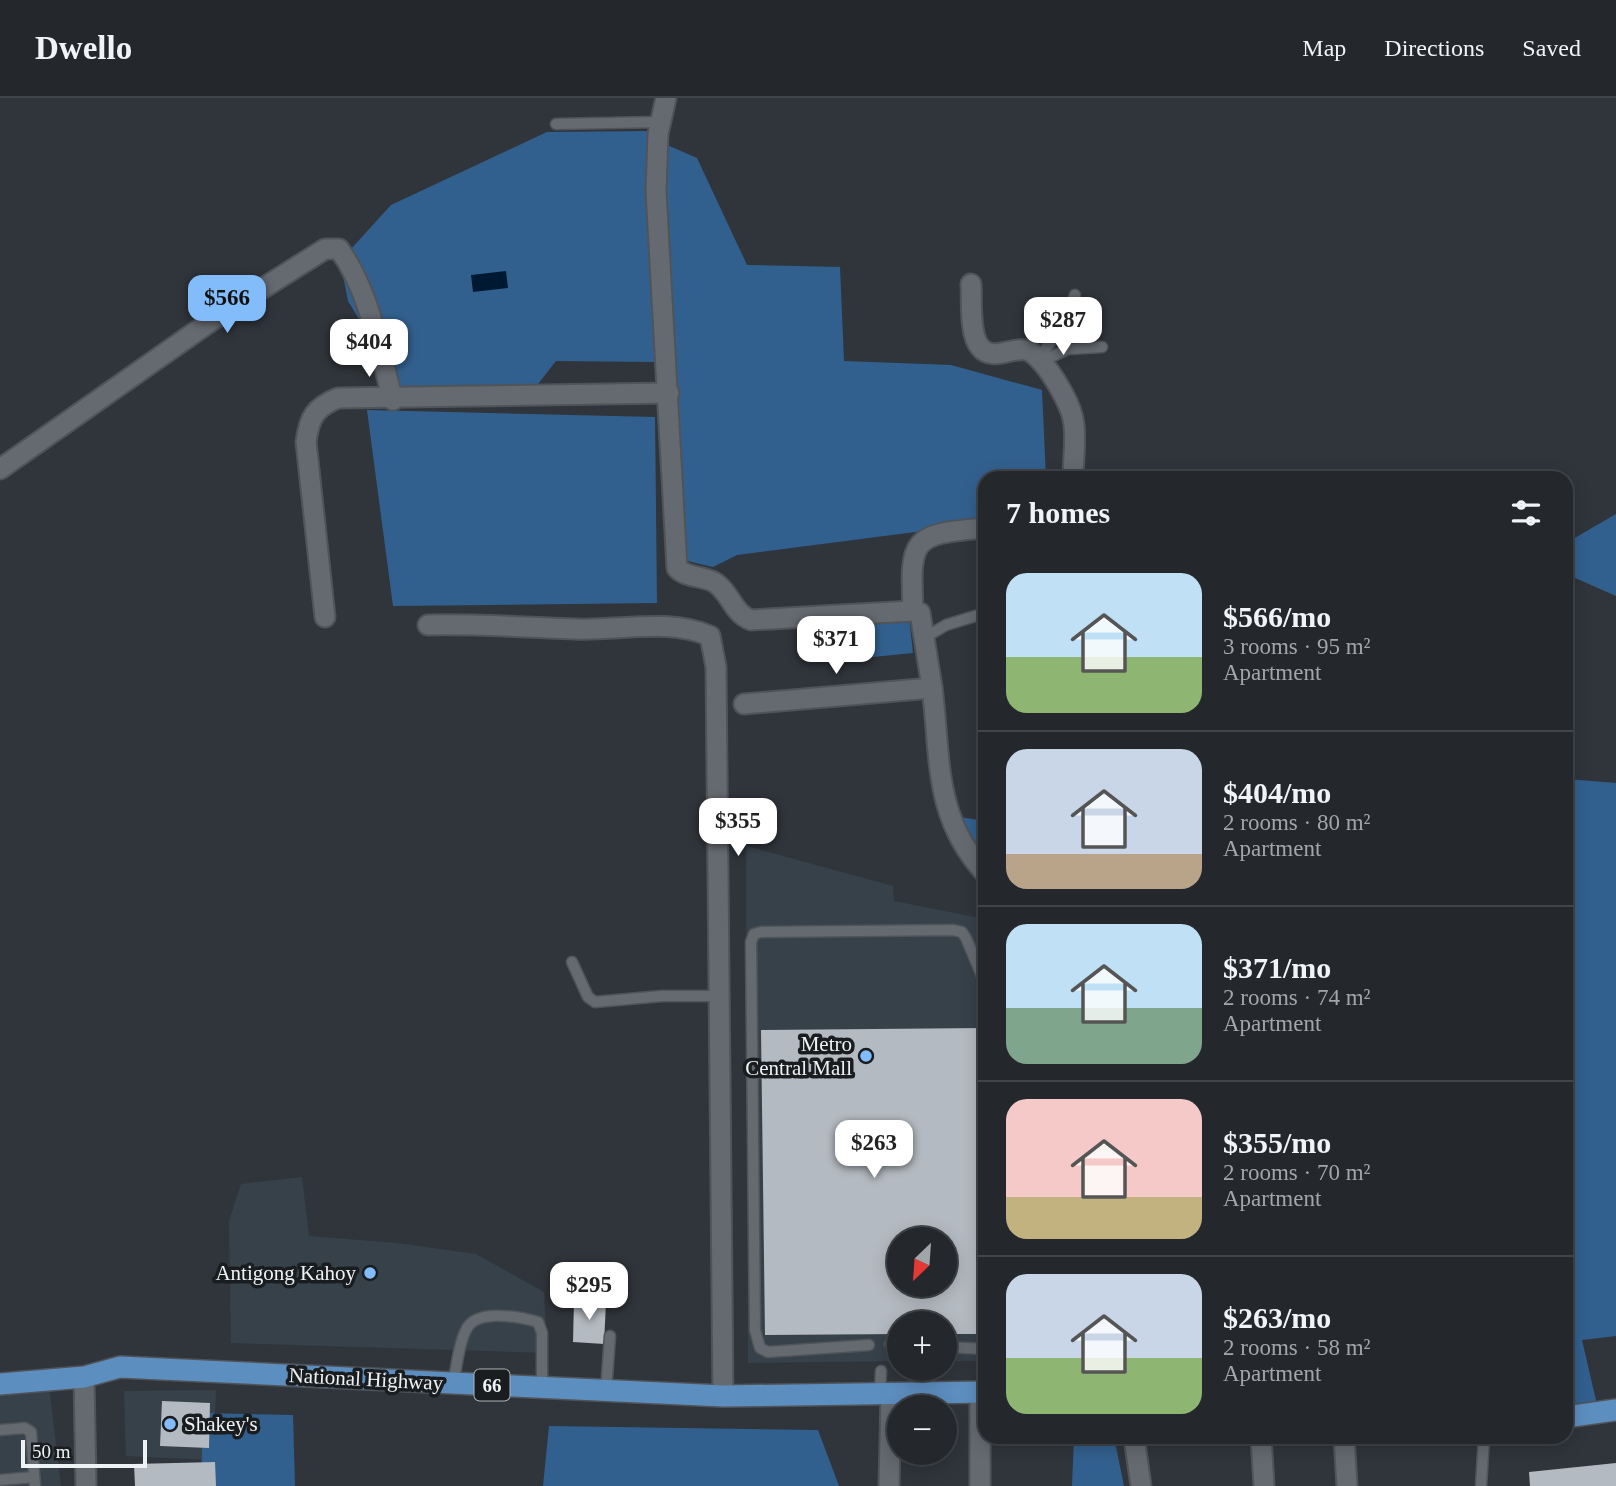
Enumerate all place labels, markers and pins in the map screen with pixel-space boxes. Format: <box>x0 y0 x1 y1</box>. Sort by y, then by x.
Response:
pin: $566 <box>186 275 268 335</box>
pin: $287 <box>1022 298 1104 357</box>
pin: $404 <box>328 320 410 379</box>
pin: $371 <box>795 616 877 676</box>
pin: $355 <box>697 798 779 858</box>
place label: Metro Central Mall <box>745 1032 852 1080</box>
marker: Metro Central Mall <box>858 1048 874 1064</box>
pin: $263 <box>833 1121 915 1180</box>
place label: Antigong Kahoy <box>215 1261 356 1285</box>
pin: $295 <box>548 1262 630 1322</box>
marker: Antigong Kahoy <box>362 1265 378 1281</box>
place label: Shakey's <box>184 1412 258 1436</box>
marker: Shakey's <box>162 1416 178 1432</box>

